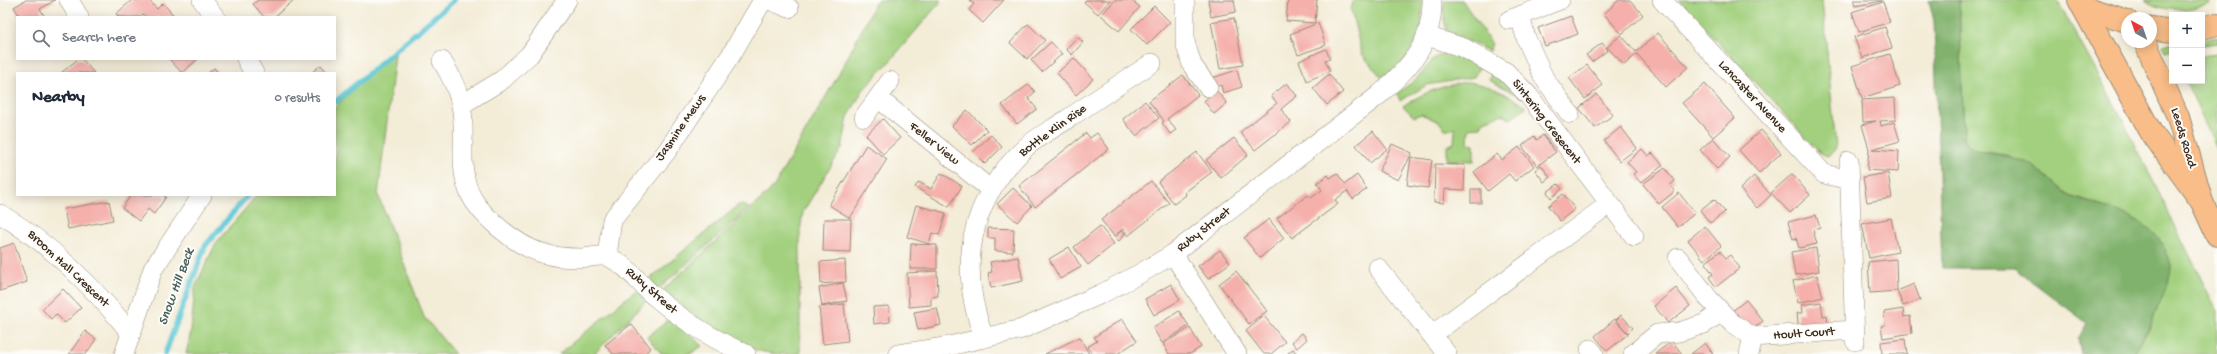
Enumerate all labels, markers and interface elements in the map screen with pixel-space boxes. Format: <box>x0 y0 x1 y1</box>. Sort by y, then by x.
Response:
north arrow <box>2121 12 2157 48</box>
map controls <box>2169 12 2205 84</box>
button: + <box>2169 12 2205 48</box>
search box <box>16 16 336 60</box>
icon: search <box>30 27 52 49</box>
text: Search here <box>62 29 136 47</box>
button: − <box>2169 48 2205 84</box>
street label: Lancaster Avenue <box>1715 58 1790 136</box>
street label: Sintering Cresecent <box>1508 77 1585 169</box>
text: Nearby <box>32 88 85 108</box>
text: 0 results <box>274 91 320 106</box>
street label: Jasmine Mews <box>653 91 710 164</box>
street label: Bottle Klin Rise <box>1015 101 1090 161</box>
street label: Leeds Road <box>2167 106 2200 171</box>
street label: Feller View <box>905 119 962 169</box>
street label: Ruby Street <box>1174 203 1235 256</box>
street label: Broom Hall Crescent <box>23 227 113 312</box>
water label: Snow Hill Beck <box>155 245 199 328</box>
street label: Ruby Street <box>622 264 681 319</box>
street label: Hoult Court <box>1773 324 1837 344</box>

